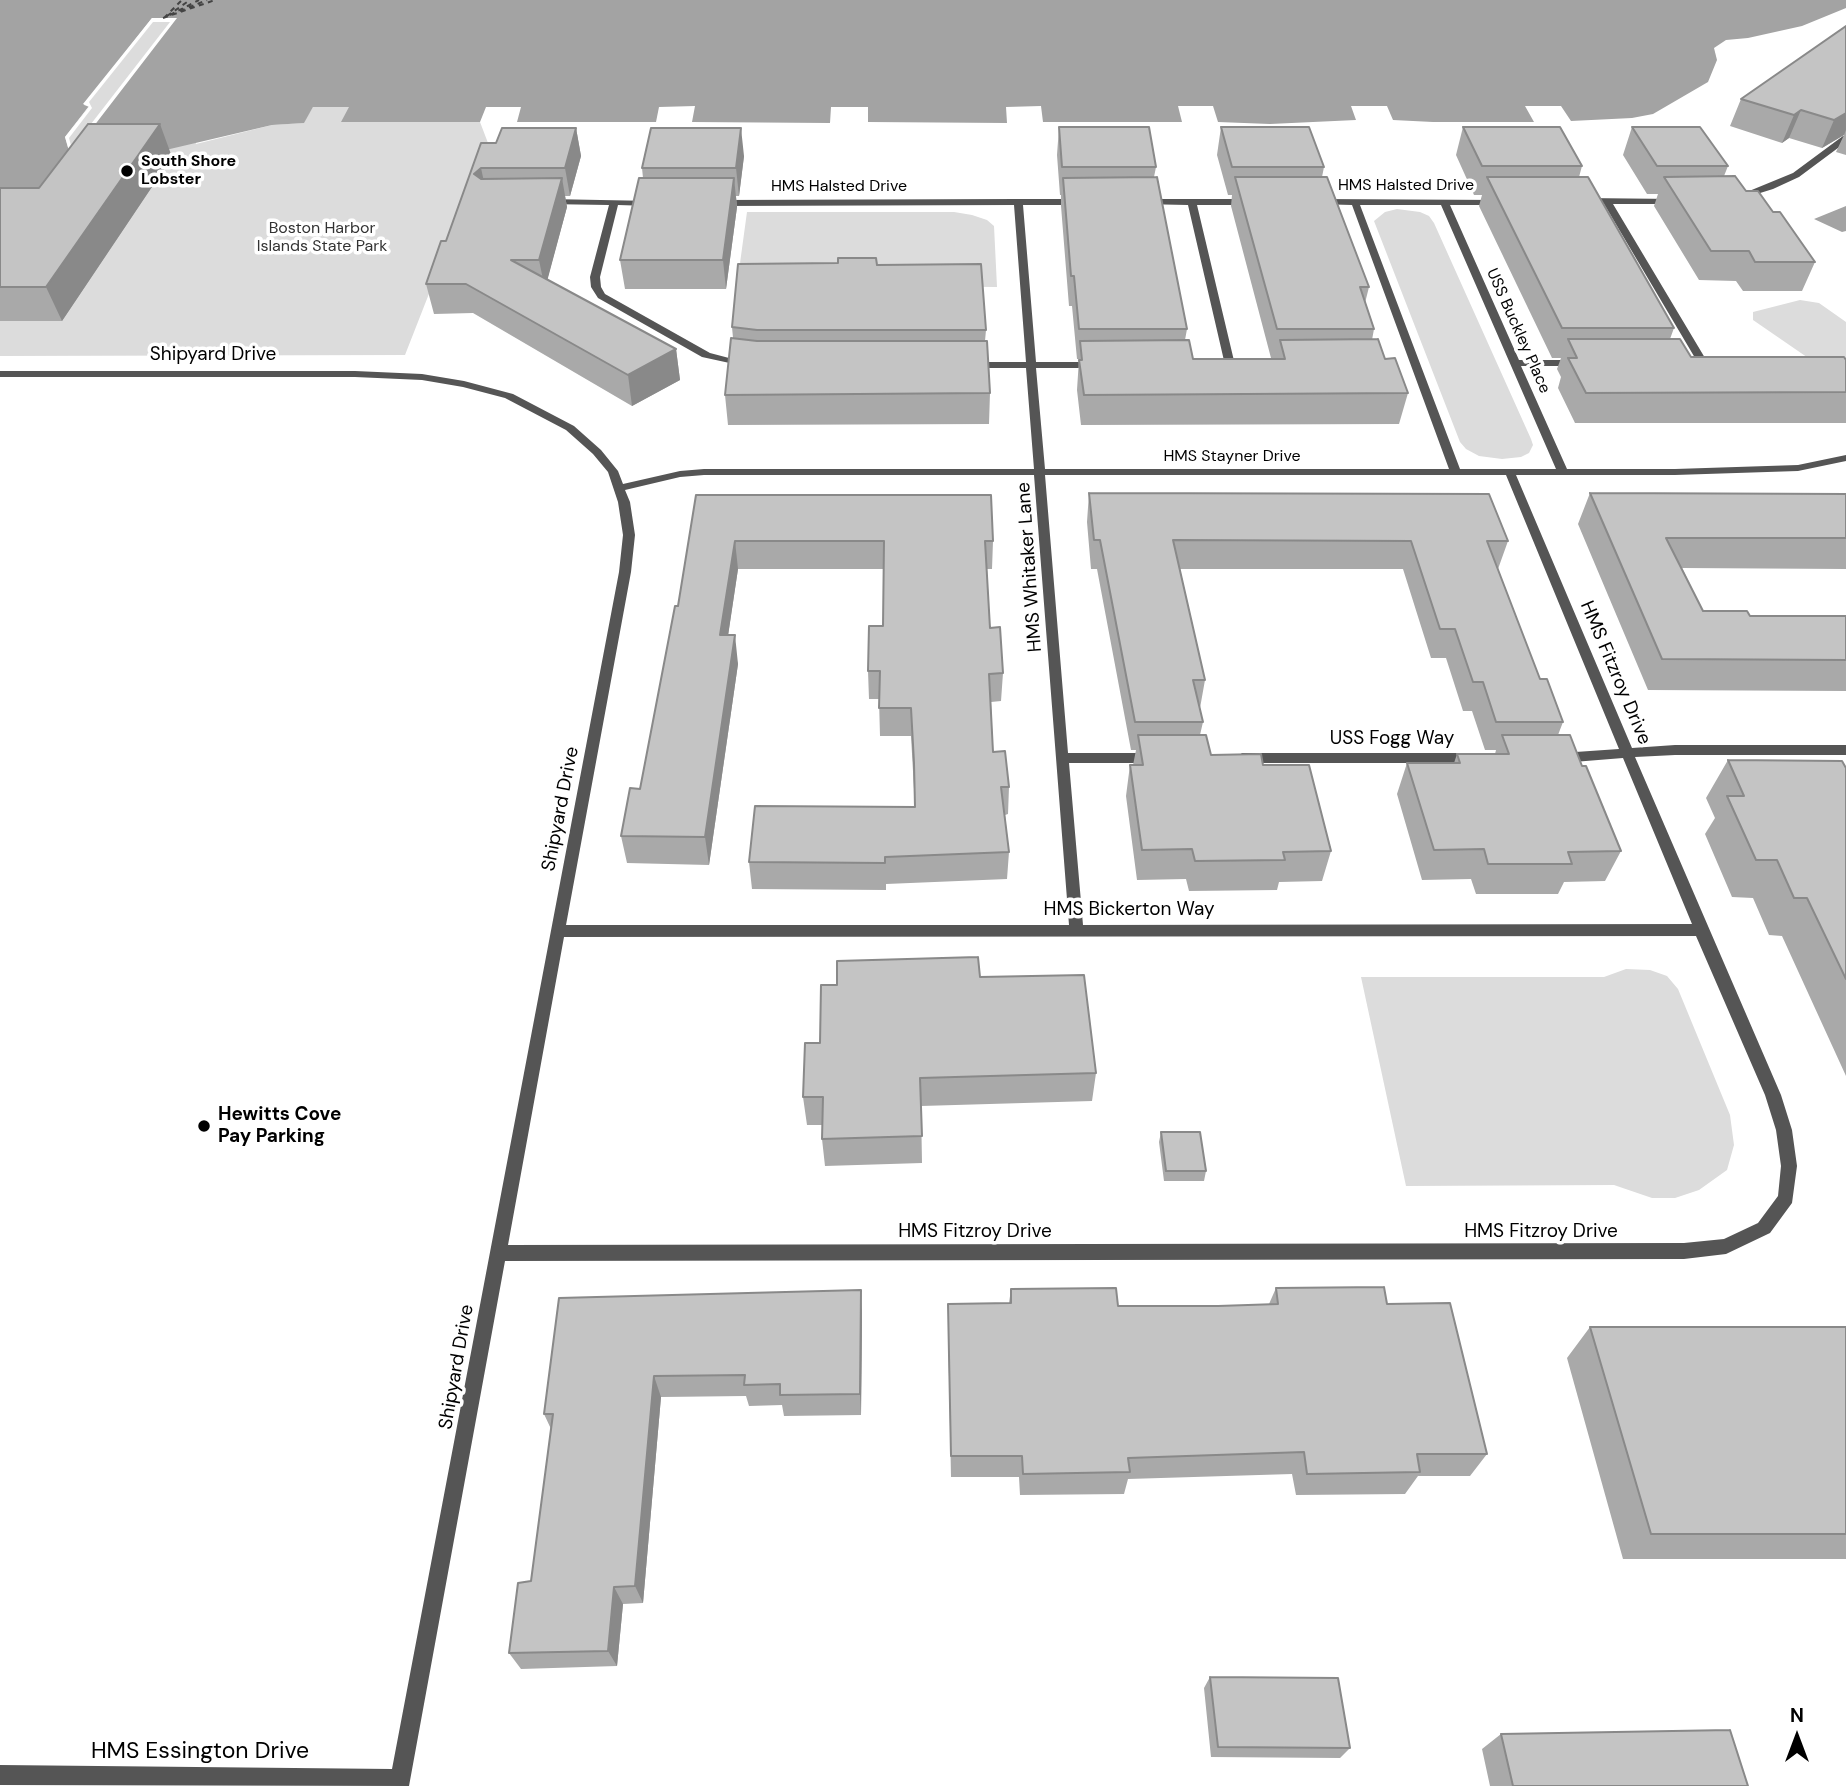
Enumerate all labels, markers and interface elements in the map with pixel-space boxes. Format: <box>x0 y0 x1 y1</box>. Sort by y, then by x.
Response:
place label: South Shore Lobster <box>141 152 236 190</box>
marker: South Shore Lobster <box>119 163 135 179</box>
street label: HMS Halsted Drive <box>1338 176 1474 196</box>
street label: HMS Halsted Drive <box>771 177 907 197</box>
park label: Boston Harbor Islands State Park <box>257 219 387 257</box>
street label: USS Buckley Place <box>1482 266 1554 396</box>
street label: Shipyard Drive <box>150 344 276 366</box>
street label: HMS Stayner Drive <box>1163 447 1301 467</box>
street label: HMS Whitaker Lane <box>1013 481 1047 653</box>
street label: HMS Fitzroy Drive <box>1574 598 1656 748</box>
street label: USS Fogg Way <box>1330 728 1454 750</box>
street label: Shipyard Drive <box>538 745 584 873</box>
street label: HMS Bickerton Way <box>1043 899 1215 921</box>
place label: Hewitts Cove Pay Parking <box>218 1104 341 1148</box>
marker: Hewitts Cove Pay Parking <box>196 1118 212 1134</box>
street label: HMS Fitzroy Drive <box>898 1221 1052 1243</box>
street label: HMS Fitzroy Drive <box>1464 1221 1618 1243</box>
street label: Shipyard Drive <box>435 1303 479 1431</box>
north arrow <box>1762 1702 1832 1772</box>
text: N <box>1790 1703 1804 1728</box>
street label: HMS Essington Drive <box>91 1738 309 1766</box>

